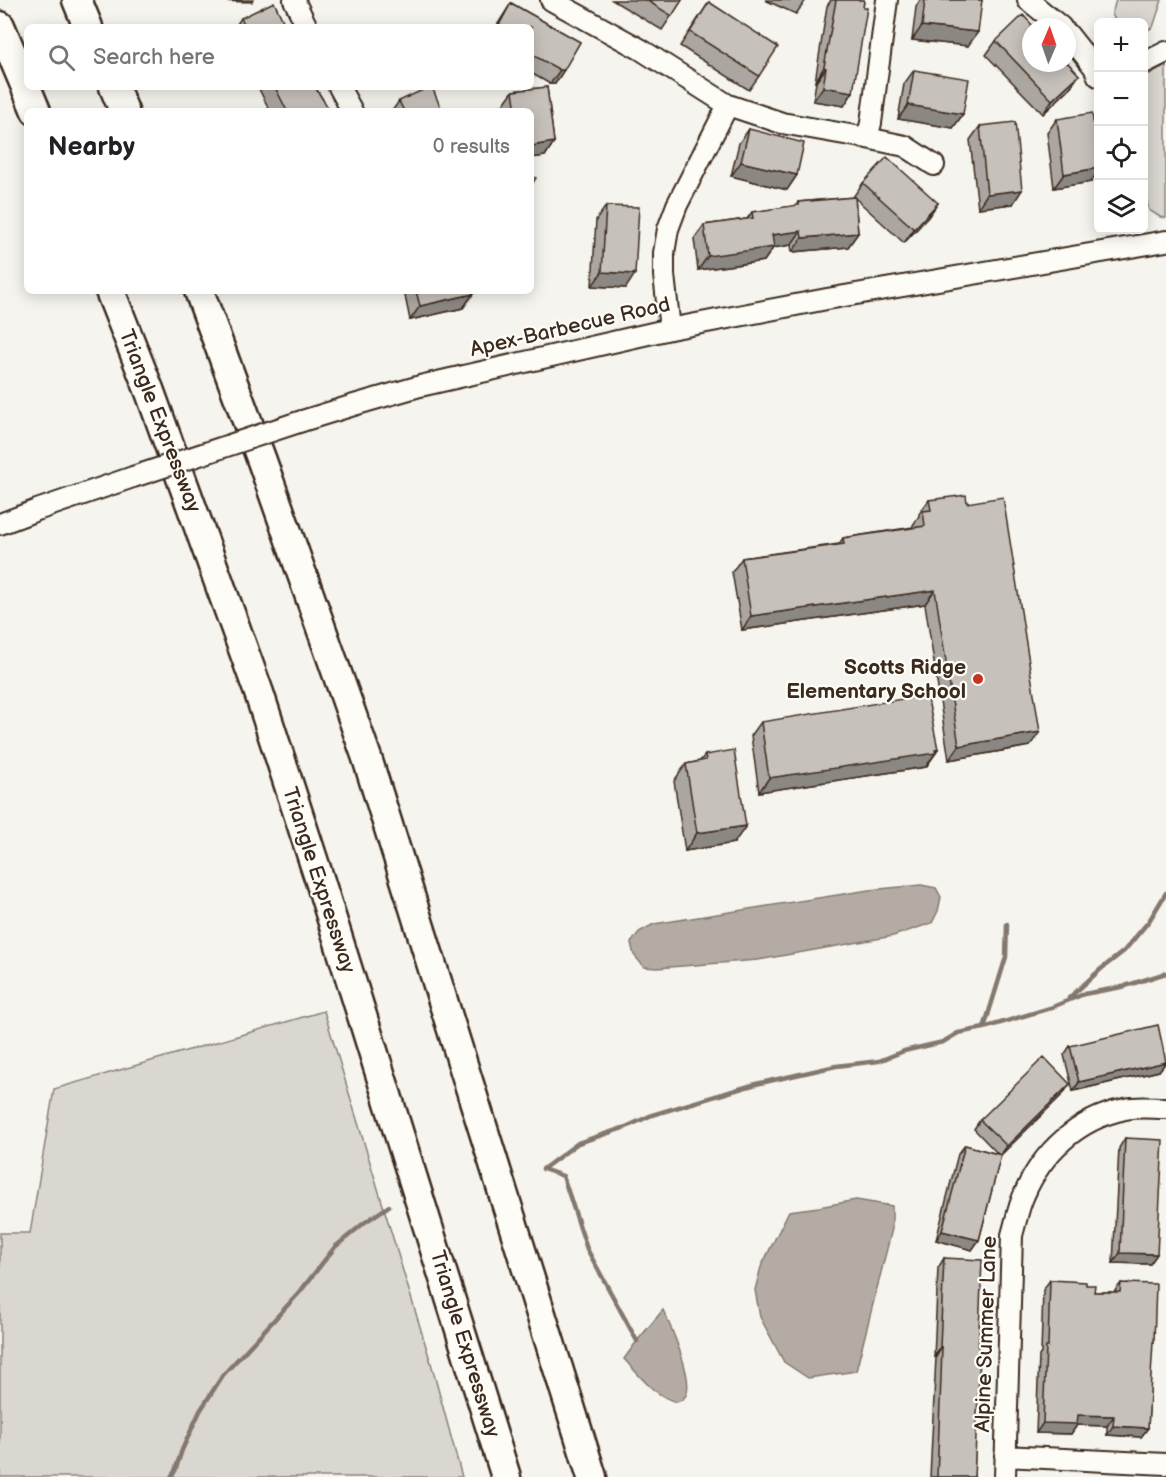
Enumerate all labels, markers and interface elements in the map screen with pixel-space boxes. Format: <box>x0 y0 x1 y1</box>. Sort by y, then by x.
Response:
north arrow <box>1022 18 1076 72</box>
map controls <box>1094 18 1148 234</box>
button: + <box>1094 18 1148 72</box>
search box <box>24 24 534 90</box>
icon: search <box>45 41 78 74</box>
text: Search here <box>93 44 215 71</box>
button: − <box>1094 72 1148 126</box>
button: locate <box>1094 126 1148 180</box>
text: Nearby <box>48 132 135 163</box>
text: 0 results <box>433 135 510 159</box>
button: layers <box>1094 180 1148 234</box>
street label: Apex-Barbecue Road <box>468 292 672 362</box>
street label: Triangle Expressway <box>114 326 207 517</box>
place label: Scotts Ridge Elementary School <box>786 655 966 704</box>
marker: Scotts Ridge Elementary School <box>971 672 985 686</box>
street label: Triangle Expressway <box>277 784 361 977</box>
street label: Alpine Summer Lane <box>970 1235 1002 1433</box>
street label: Triangle Expressway <box>425 1248 505 1441</box>

